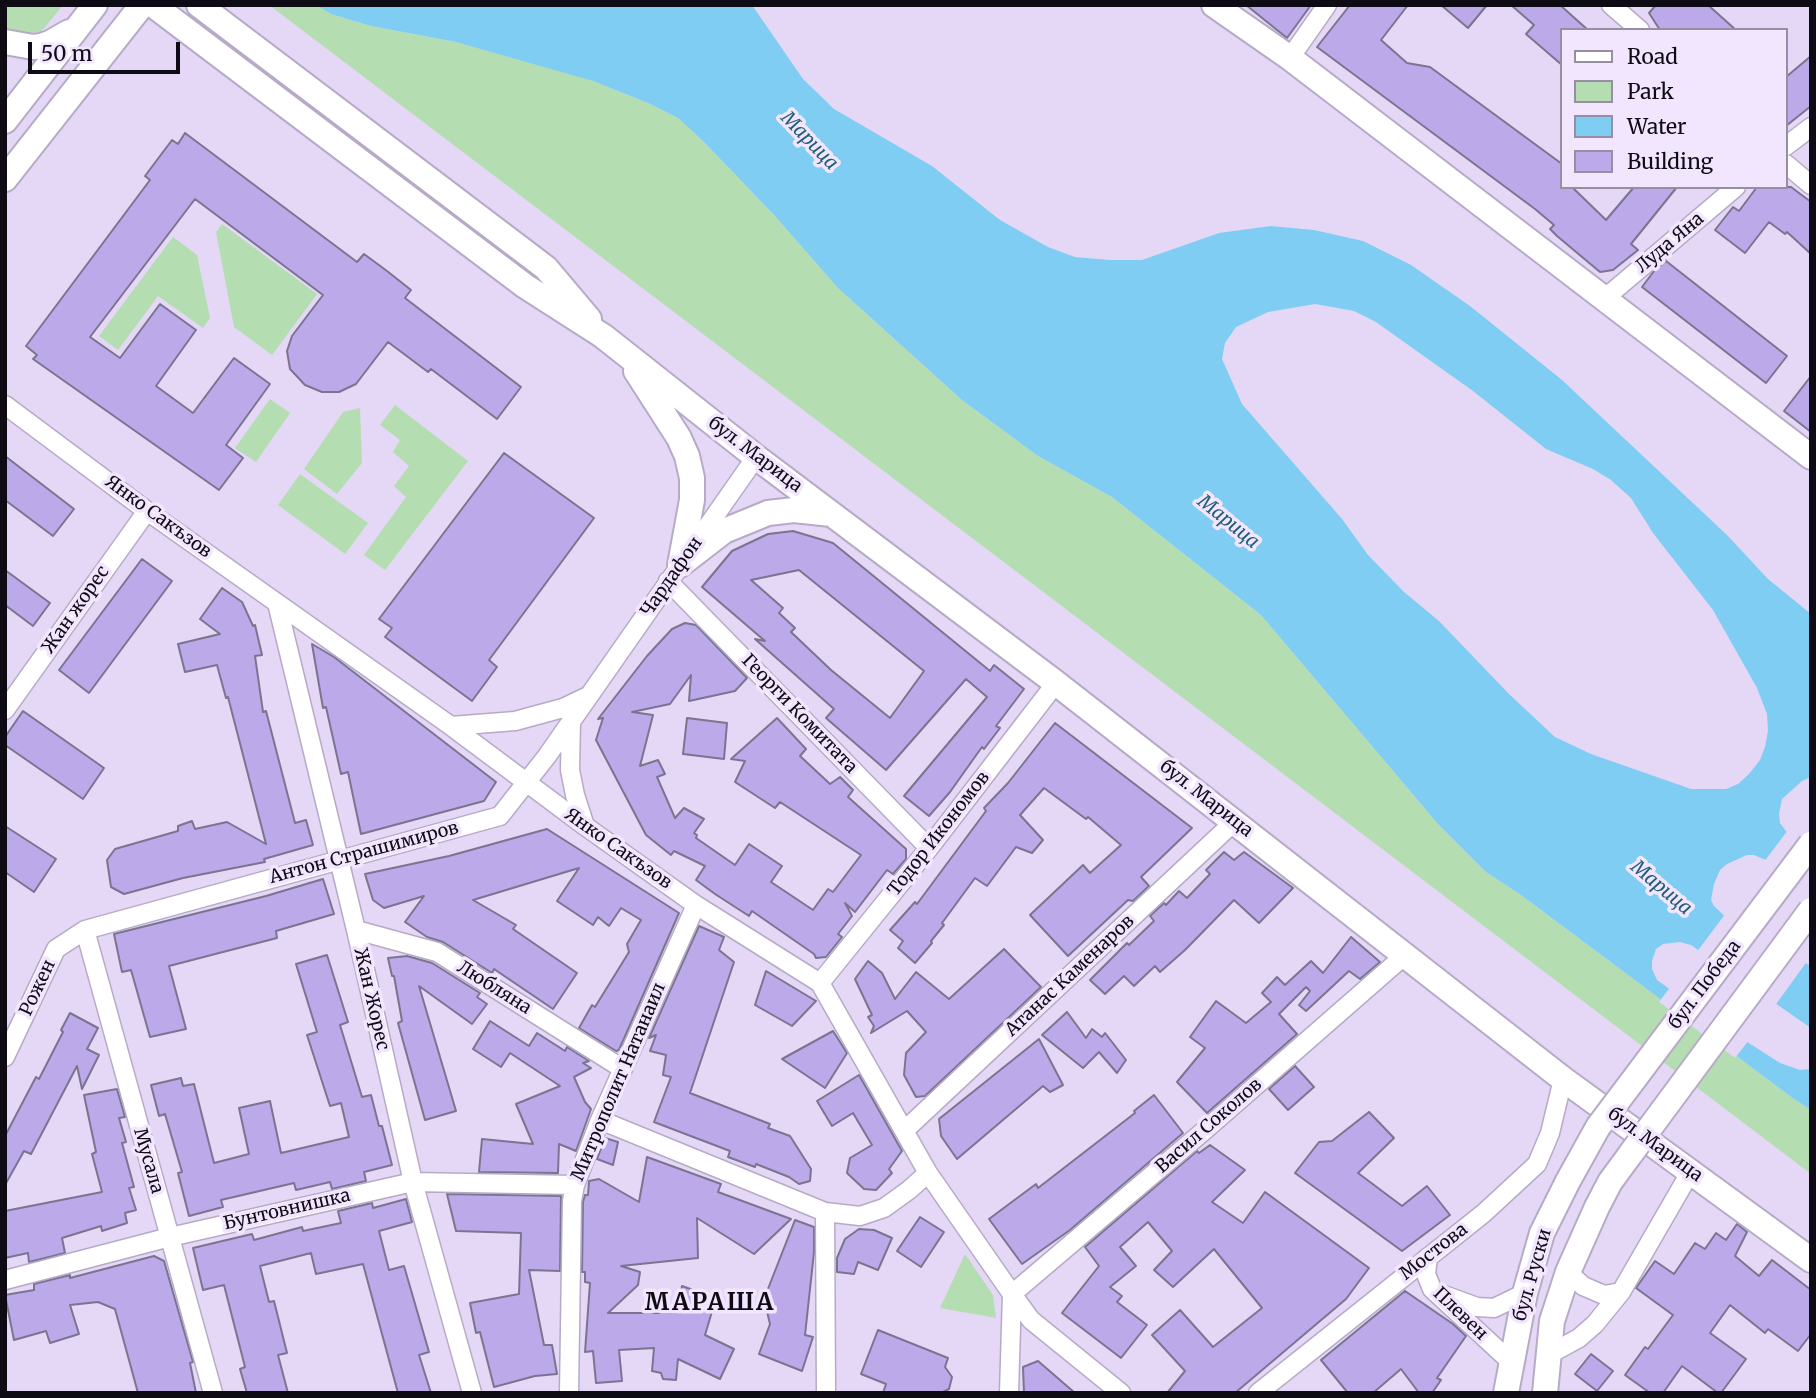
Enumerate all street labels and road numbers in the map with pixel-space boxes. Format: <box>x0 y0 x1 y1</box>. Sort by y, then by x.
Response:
street label: Луда Яна <box>1632 208 1708 278</box>
street label: бул. Марица <box>704 413 806 497</box>
street label: Янко Сакъзов <box>101 471 215 563</box>
street label: Чардафон <box>637 533 707 621</box>
street label: Жан жорес <box>38 562 114 658</box>
street label: Георги Комитата <box>737 650 861 778</box>
street label: бул. Марица <box>1155 756 1257 842</box>
street label: Тодор Икономов <box>884 767 994 901</box>
street label: Янко Сакъзов <box>560 804 676 894</box>
street label: Антон Страшимиров <box>267 817 461 889</box>
street label: Атанас Каменаров <box>1001 911 1139 1041</box>
street label: бул. Победа <box>1664 936 1746 1034</box>
street label: Жан Жорес <box>349 946 393 1052</box>
street label: Рожен <box>16 957 60 1019</box>
street label: Любляна <box>453 957 535 1019</box>
street label: Митрополит Натанаил <box>567 980 671 1184</box>
street label: Васил Соколов <box>1152 1074 1266 1178</box>
street label: бул. Марица <box>1603 1103 1707 1187</box>
street label: Мусала <box>128 1126 168 1196</box>
street label: Бунтовнишка <box>221 1185 353 1235</box>
street label: Мостова <box>1396 1219 1472 1285</box>
street label: бул. Руски <box>1510 1226 1556 1324</box>
street label: Плевен <box>1428 1283 1492 1345</box>

